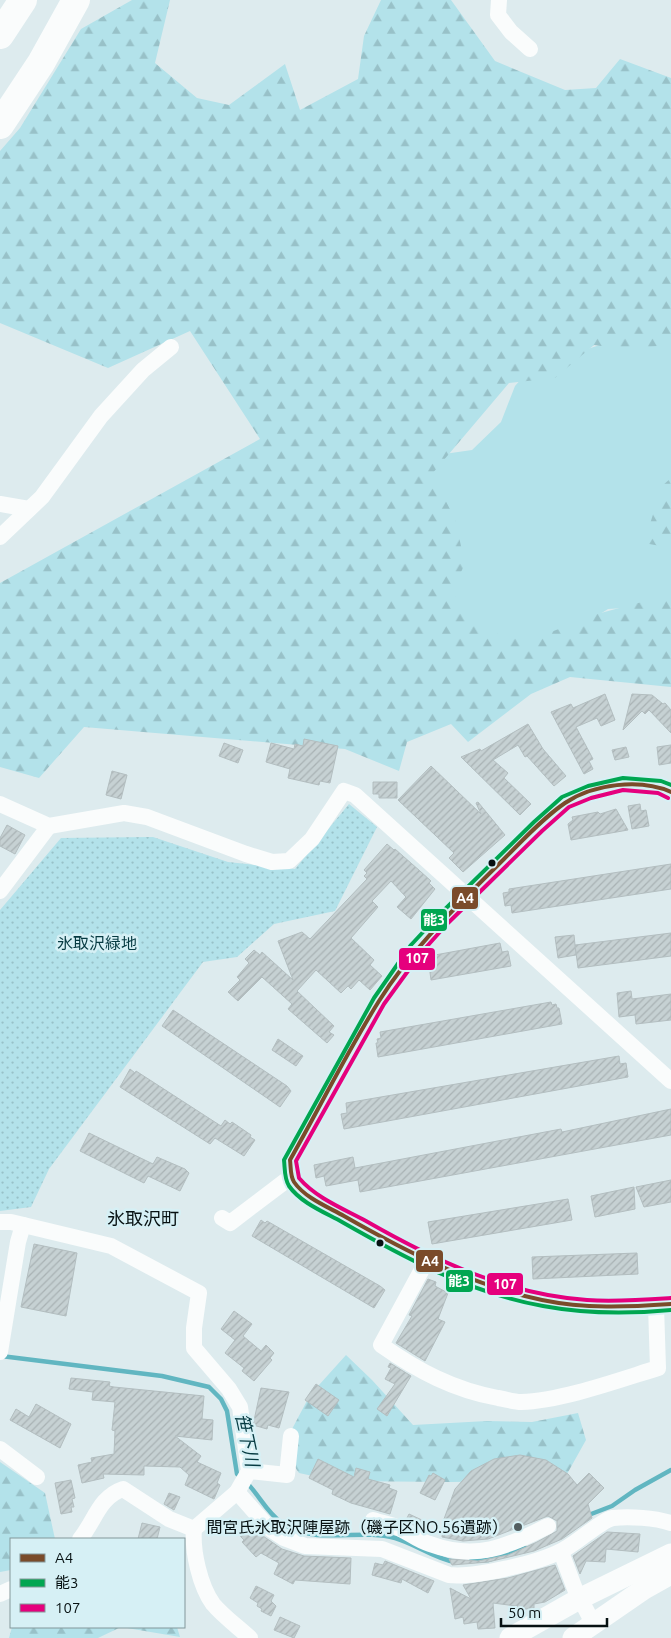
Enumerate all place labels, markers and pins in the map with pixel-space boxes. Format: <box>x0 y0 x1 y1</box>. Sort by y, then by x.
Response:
unlabelled marker <box>487 858 497 868</box>
unlabelled marker <box>375 1238 385 1248</box>
place label: 間宮氏氷取沢陣屋跡（磯子区NO.56遺跡） <box>207 1518 508 1536</box>
marker: 間宮氏氷取沢陣屋跡（磯子区NO.56遺跡） <box>512 1521 524 1533</box>

